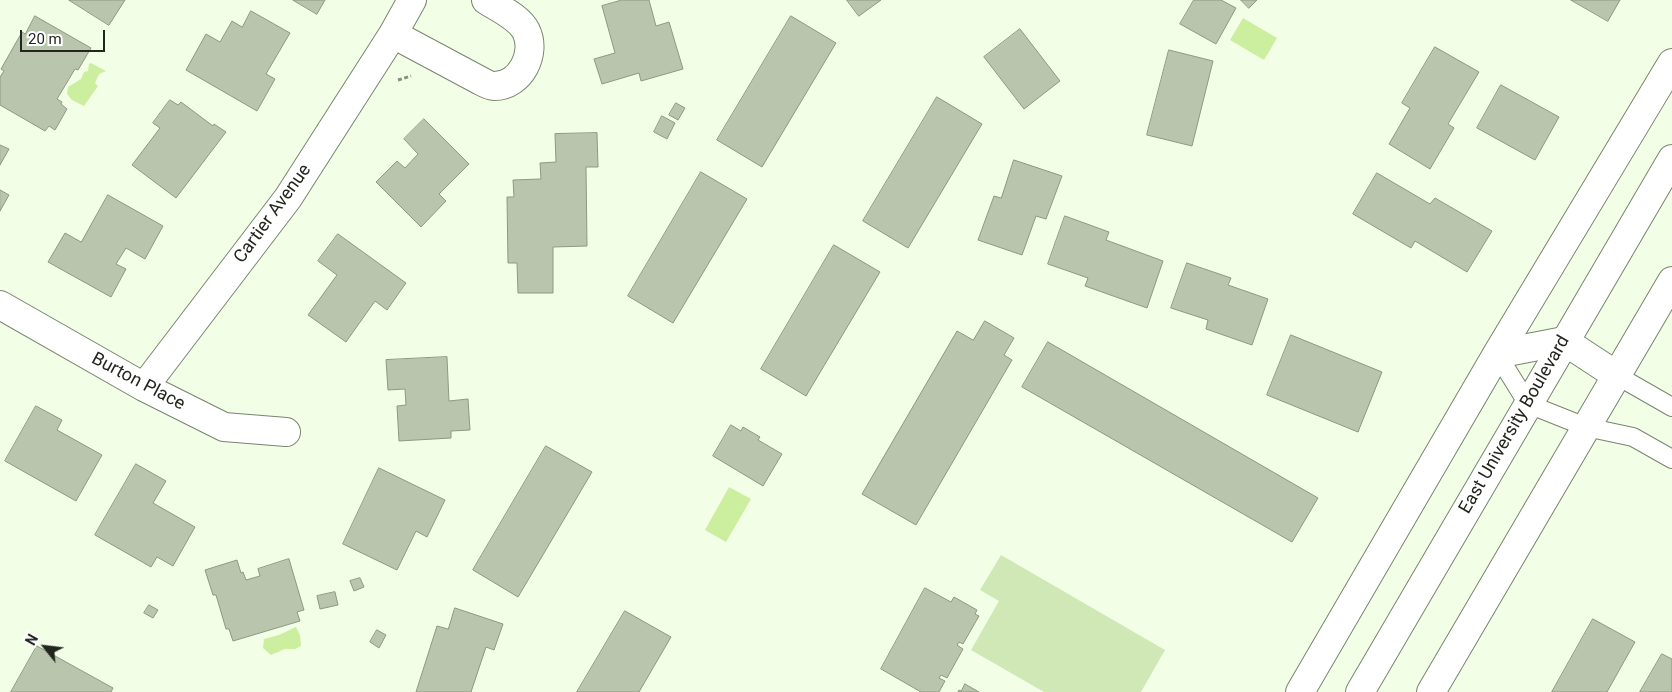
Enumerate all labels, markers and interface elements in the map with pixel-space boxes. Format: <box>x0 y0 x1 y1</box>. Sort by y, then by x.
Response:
scale bar <box>22 20 108 52</box>
text: 20 m <box>28 30 62 48</box>
street label: Cartier Avenue <box>230 160 316 268</box>
street label: East University Boulevard <box>1455 332 1575 518</box>
street label: Burton Place <box>88 348 188 416</box>
north arrow <box>20 622 70 672</box>
text: N <box>22 632 41 648</box>

